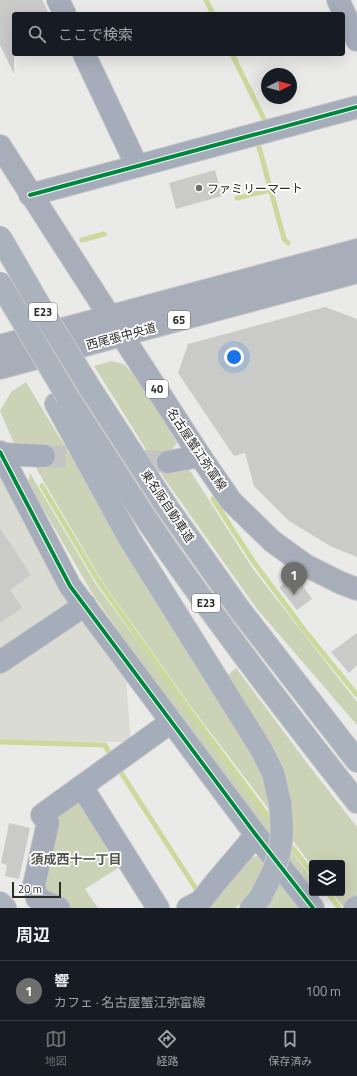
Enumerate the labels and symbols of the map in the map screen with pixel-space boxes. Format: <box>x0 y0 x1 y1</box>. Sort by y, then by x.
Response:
north arrow <box>261 68 297 104</box>
place label: ファミリーマート <box>207 179 303 198</box>
marker: ファミリーマート <box>194 183 204 193</box>
road number: E23 <box>29 303 57 321</box>
road number: 65 <box>168 311 190 329</box>
street label: 西尾張中央道 <box>84 318 158 354</box>
your location <box>224 347 244 367</box>
road number: 40 <box>146 380 168 398</box>
street label: 名古屋蟹江弥富線 <box>162 404 232 494</box>
street label: 東名阪自動車道 <box>137 466 199 546</box>
pin: 1 <box>281 562 307 595</box>
road number: E23 <box>192 594 220 612</box>
district label: 須成西十一丁目 <box>30 849 122 869</box>
scale bar <box>12 880 61 899</box>

